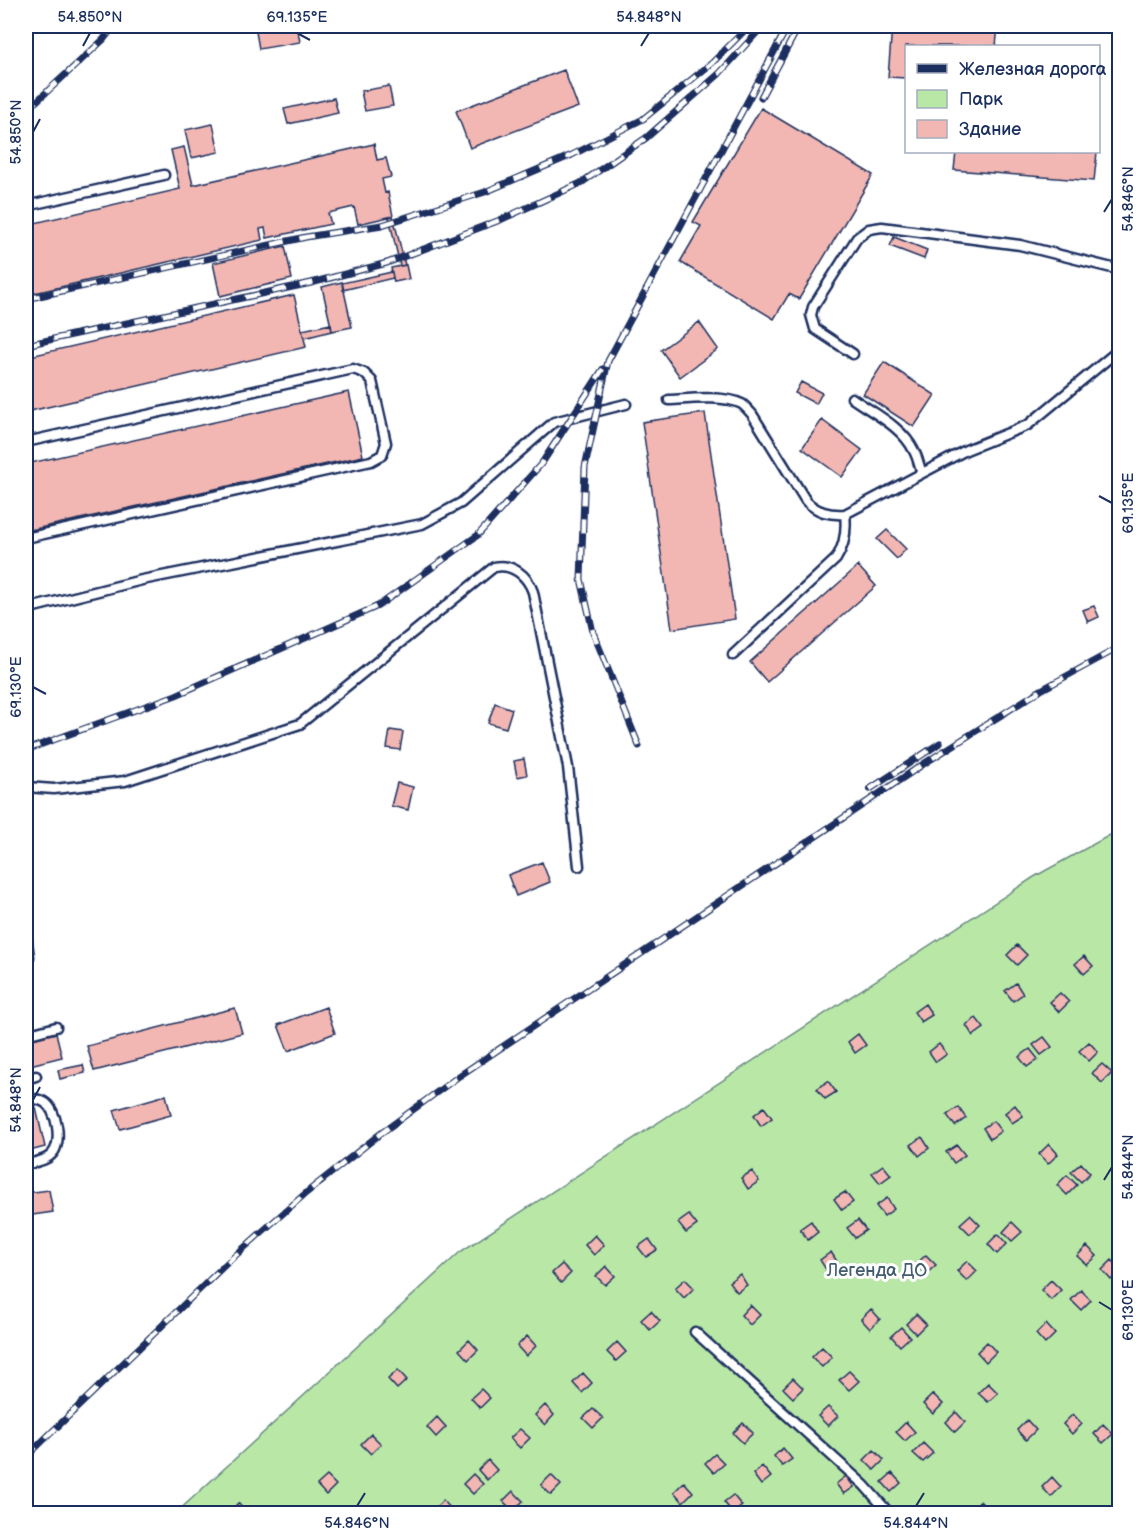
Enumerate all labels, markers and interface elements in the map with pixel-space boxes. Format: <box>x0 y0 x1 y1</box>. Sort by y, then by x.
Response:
text: 54.850°N <box>57 8 123 27</box>
text: 69.135°E <box>267 8 328 27</box>
text: 54.848°N <box>616 8 682 27</box>
legend <box>905 45 1100 153</box>
text: Железная дорога <box>959 59 1107 80</box>
text: Парк <box>959 89 1003 110</box>
text: 54.850°N <box>7 99 26 165</box>
text: Здание <box>959 119 1021 140</box>
text: 54.846°N <box>1119 166 1138 232</box>
text: 69.135°E <box>1119 472 1138 534</box>
text: 69.130°E <box>7 656 26 718</box>
text: 54.848°N <box>7 1067 26 1133</box>
text: 54.844°N <box>1119 1134 1138 1200</box>
park label: Легенда ДО <box>826 1260 927 1281</box>
text: 69.130°E <box>1119 1279 1138 1341</box>
text: 54.846°N <box>324 1514 390 1533</box>
text: 54.844°N <box>883 1514 949 1533</box>

